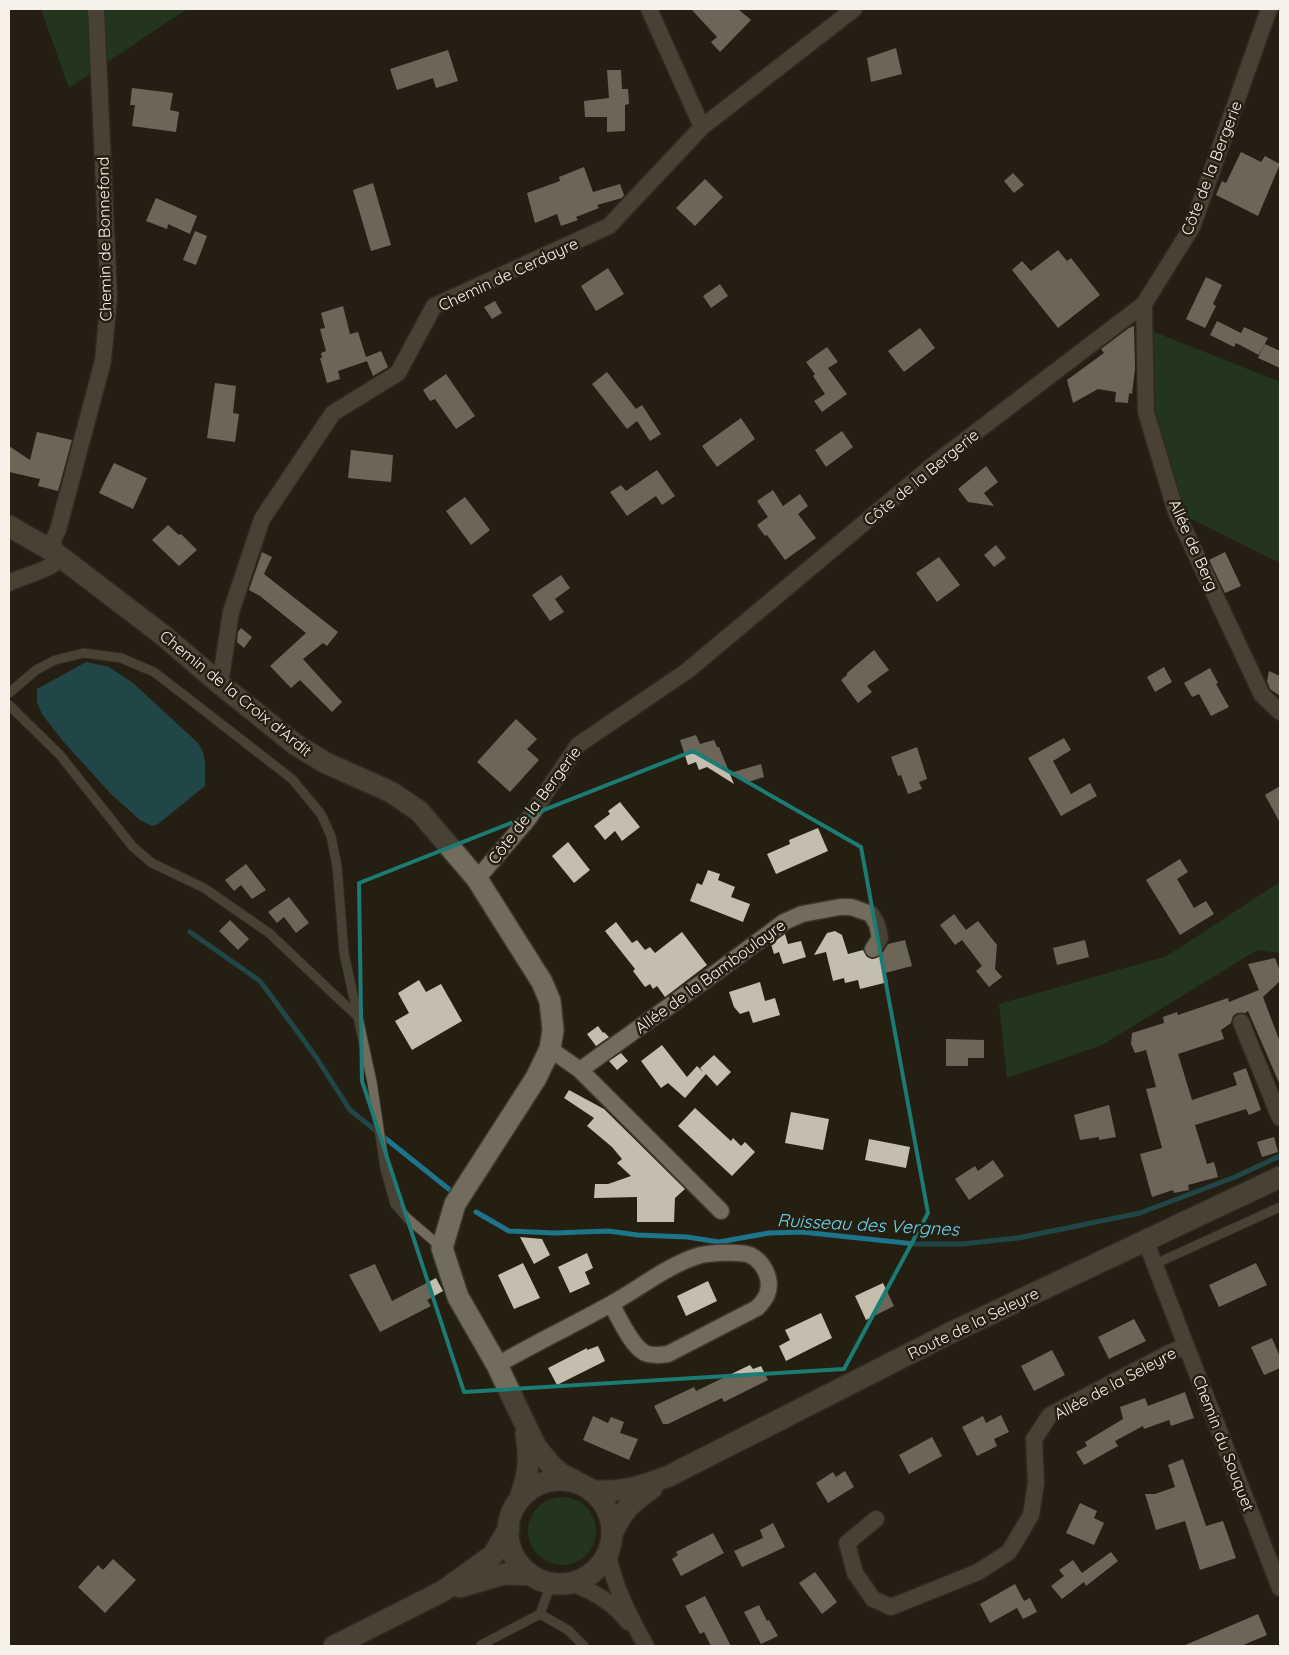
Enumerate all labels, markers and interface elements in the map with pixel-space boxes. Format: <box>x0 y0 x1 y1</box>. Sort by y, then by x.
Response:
street label: Côte de la Bergerie <box>1176 98 1246 238</box>
street label: Chemin de Bonnefond <box>93 156 115 322</box>
street label: Chemin de Cerdayre <box>435 233 581 315</box>
street label: Côte de la Bergerie <box>859 424 983 530</box>
street label: Allée de Berg <box>1165 496 1223 594</box>
street label: Chemin de la Croix d'Ardit <box>156 625 316 761</box>
street label: Côte de la Bergerie <box>483 742 585 868</box>
street label: Allée de la Bamboulayre <box>631 915 789 1037</box>
water label: Ruisseau des Vergnes <box>777 1208 961 1241</box>
street label: Route de la Seleyre <box>904 1283 1042 1363</box>
street label: Allée de la Seleyre <box>1051 1342 1179 1424</box>
street label: Chemin du Souquet <box>1189 1372 1259 1514</box>

